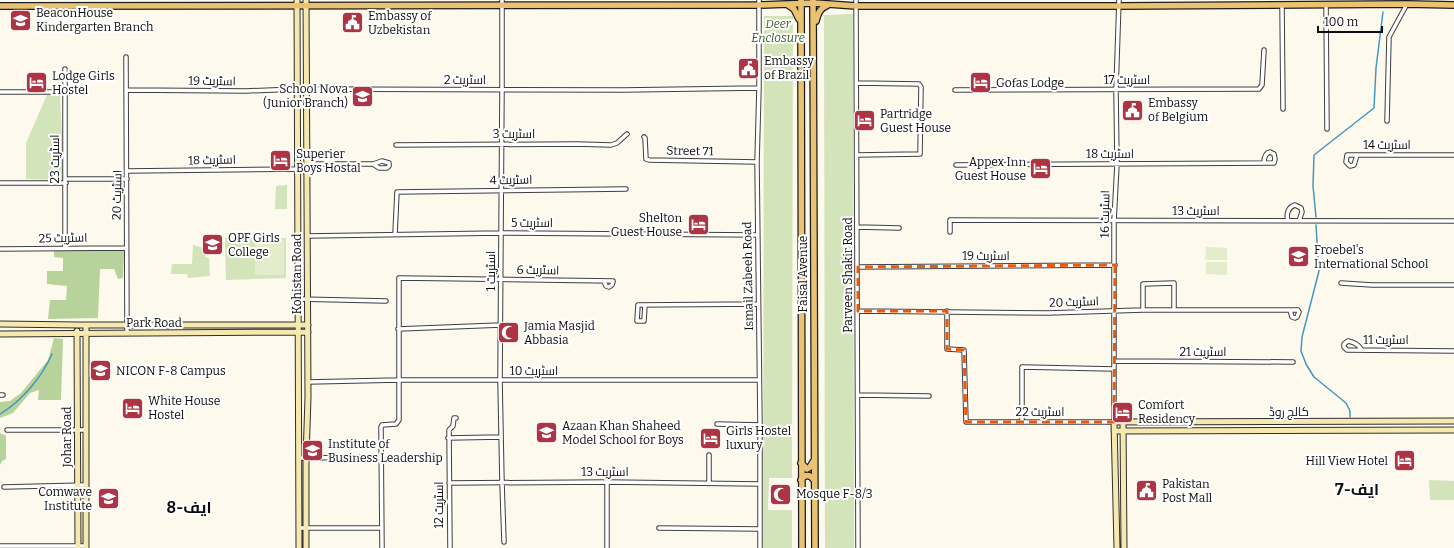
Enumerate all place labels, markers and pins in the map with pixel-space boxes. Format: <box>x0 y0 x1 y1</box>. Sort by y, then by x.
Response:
place label: BeaconHouse Kindergarten Branch <box>36 6 154 34</box>
school or university icon: BeaconHouse Kindergarten Branch <box>7 7 33 33</box>
place label: Embassy of Uzbekistan <box>368 9 432 37</box>
public building icon: Embassy of Uzbekistan <box>340 10 366 36</box>
place label: Embassy of Brazil <box>764 54 815 82</box>
public building icon: Embassy of Brazil <box>736 55 762 81</box>
place label: Lodge Girls Hostel <box>52 69 115 97</box>
hotel icon: Lodge Girls Hostel <box>24 70 50 96</box>
hotel icon: Gofas Lodge <box>968 70 994 96</box>
place label: Gofas Lodge <box>996 76 1064 90</box>
place label: School Nova (Junior Branch) <box>263 82 348 110</box>
school or university icon: School Nova (Junior Branch) <box>350 83 376 109</box>
place label: Embassy of Belgium <box>1148 96 1209 124</box>
public building icon: Embassy of Belgium <box>1119 97 1145 123</box>
place label: Partridge Guest House <box>880 107 951 135</box>
hotel icon: Partridge Guest House <box>851 108 877 134</box>
place label: Superier Boys Hostal <box>296 147 361 175</box>
hotel icon: Superier Boys Hostal <box>267 148 293 174</box>
place label: Appex Inn Guest House <box>955 155 1026 183</box>
hotel icon: Appex Inn Guest House <box>1028 156 1054 182</box>
place label: Shelton Guest House <box>611 211 682 239</box>
hotel icon: Shelton Guest House <box>685 212 711 238</box>
place label: OPF Girls College <box>228 231 280 259</box>
school or university icon: OPF Girls College <box>199 232 225 258</box>
place label: Froebel's International School <box>1314 243 1429 271</box>
school or university icon: Froebel's International School <box>1285 244 1311 270</box>
place label: Jamia Masjid Abbasia <box>523 319 595 347</box>
mosque icon: Jamia Masjid Abbasia <box>496 320 522 346</box>
school or university icon: NICON F-8 Campus <box>87 358 113 384</box>
place label: NICON F-8 Campus <box>116 364 226 378</box>
place label: White House Hostel <box>148 394 220 422</box>
hotel icon: White House Hostel <box>120 395 146 421</box>
place label: Comfort Residency <box>1138 398 1196 426</box>
hotel icon: Comfort Residency <box>1109 399 1135 425</box>
place label: Azaan Khan Shaheed Model School for Boys <box>562 419 684 447</box>
school or university icon: Azaan Khan Shaheed Model School for Boys <box>534 420 560 446</box>
place label: Girls Hostel luxury <box>726 424 792 452</box>
hotel icon: Girls Hostel luxury <box>698 425 724 451</box>
place label: Institute of Business Leadership <box>328 437 443 465</box>
school or university icon: Institute of Business Leadership <box>299 438 325 464</box>
hotel icon: Hill View Hotel <box>1391 448 1417 474</box>
place label: Hill View Hotel <box>1305 454 1389 468</box>
place label: Pakistan Post Mall <box>1162 477 1213 505</box>
public building icon: Pakistan Post Mall <box>1133 478 1159 504</box>
mosque icon: Mosque F-8/3 <box>767 481 793 507</box>
place label: Comwave Institute <box>38 485 92 513</box>
school or university icon: Comwave Institute <box>95 486 121 512</box>
place label: Mosque F-8/3 <box>796 487 873 501</box>

